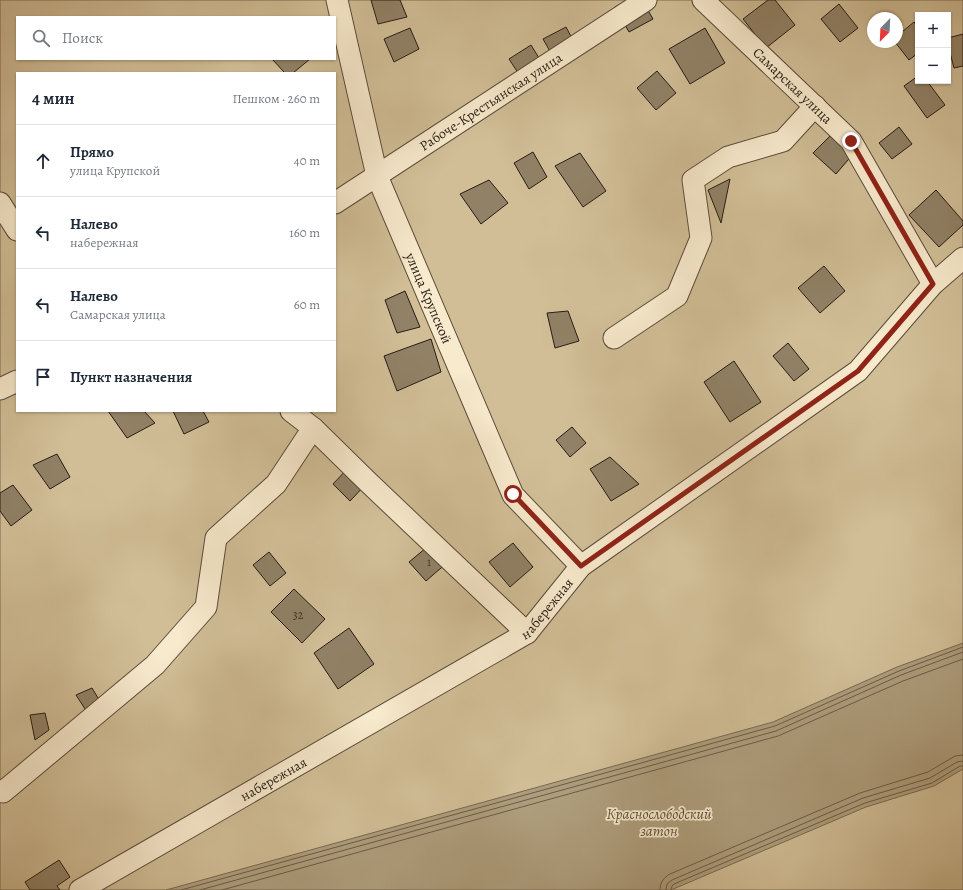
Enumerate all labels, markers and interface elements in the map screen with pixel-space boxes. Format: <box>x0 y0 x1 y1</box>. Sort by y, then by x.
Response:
north arrow <box>867 12 903 48</box>
map controls <box>915 12 951 84</box>
button: + <box>915 12 951 48</box>
search box <box>16 16 336 60</box>
icon: search <box>30 27 52 49</box>
text: Поиск <box>62 28 103 48</box>
street label: Самарская улица <box>748 43 837 129</box>
street label: Рабоче-Крестьянская улица <box>416 48 567 155</box>
button: − <box>915 48 951 84</box>
text: 4 мин <box>32 87 75 110</box>
text: Пешком · 260 m <box>232 90 320 107</box>
route end <box>842 132 860 150</box>
text: Прямо <box>70 142 114 162</box>
icon: ahead <box>32 150 54 172</box>
text: 40 m <box>294 152 320 169</box>
text: улица Крупской <box>70 162 160 179</box>
text: Налево <box>70 214 118 234</box>
icon: left <box>32 222 54 244</box>
text: 160 m <box>289 224 320 241</box>
text: набережная <box>70 234 138 251</box>
street label: улица Крупской <box>400 249 456 346</box>
text: Налево <box>70 286 118 306</box>
icon: left <box>32 294 54 316</box>
text: 60 m <box>294 296 320 313</box>
text: Самарская улица <box>70 306 166 323</box>
icon: arrive <box>32 366 54 388</box>
text: Пункт назначения <box>70 367 192 387</box>
route start <box>504 485 522 503</box>
house number: 1 <box>427 554 431 570</box>
street label: набережная <box>518 574 578 644</box>
house number: 32 <box>293 607 304 623</box>
street label: набережная <box>237 753 310 806</box>
water label: Краснослободский затон <box>607 804 712 841</box>

